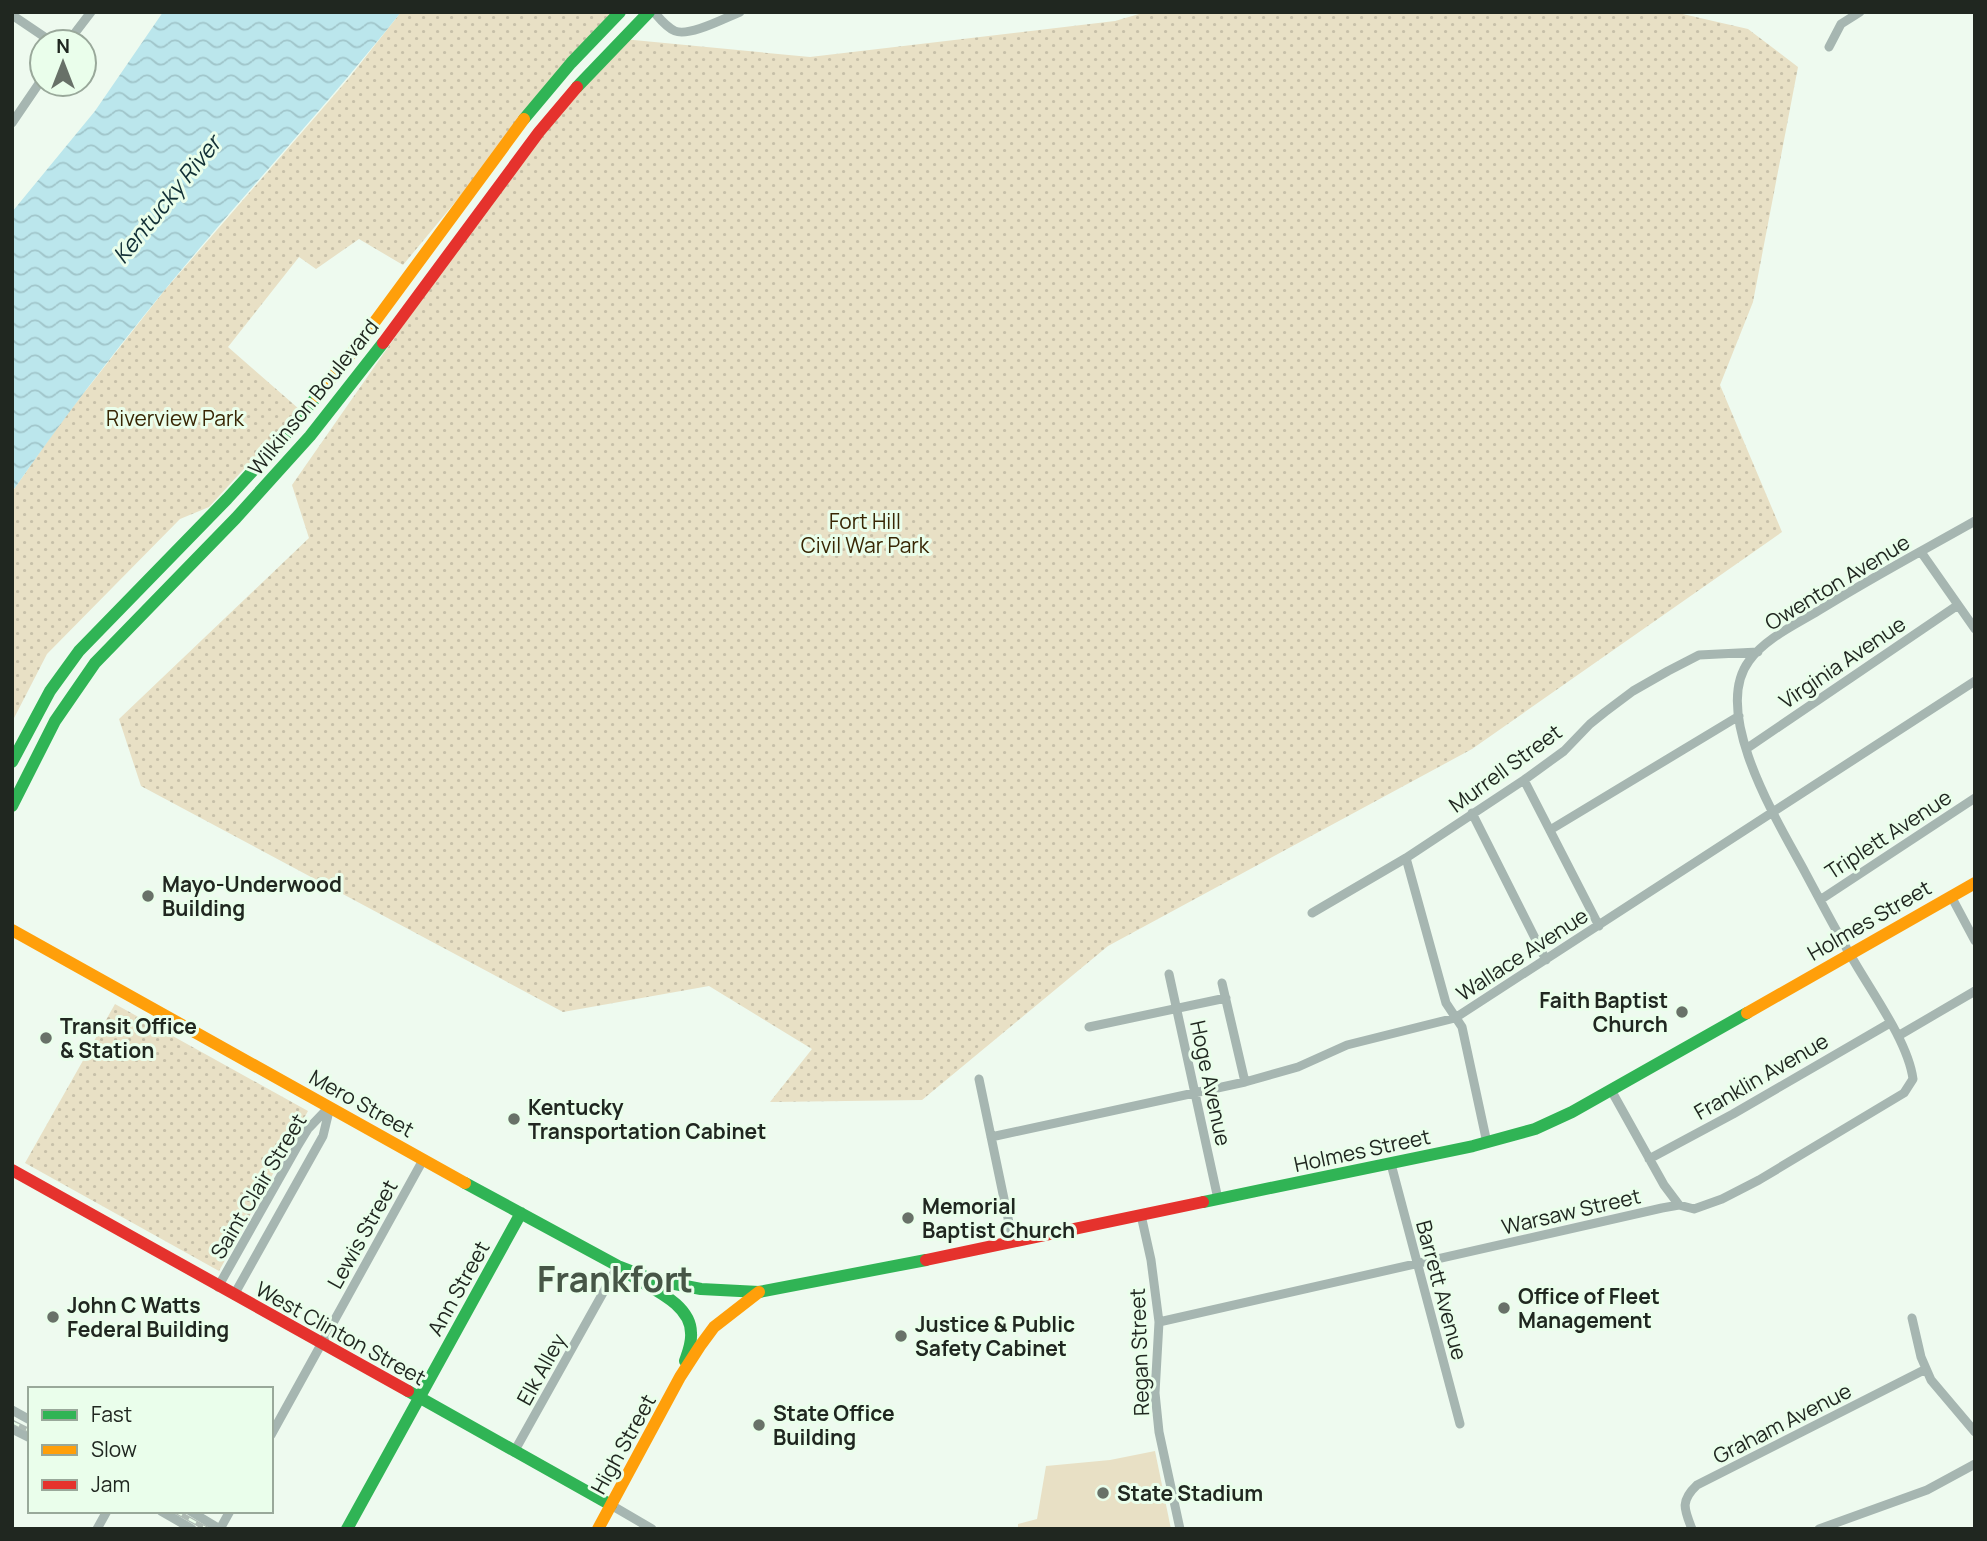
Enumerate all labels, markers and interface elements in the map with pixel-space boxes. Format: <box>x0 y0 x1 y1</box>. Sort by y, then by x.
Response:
north arrow <box>28 28 98 98</box>
text: N <box>56 33 70 59</box>
water label: Kentucky River <box>104 126 229 270</box>
street label: Wilkinson Boulevard <box>241 313 385 481</box>
park label: Riverview Park <box>106 404 244 432</box>
park label: Fort Hill Civil War Park <box>801 507 930 559</box>
street label: Owenton Avenue <box>1759 528 1915 636</box>
street label: Virginia Avenue <box>1773 609 1911 715</box>
street label: Murrell Street <box>1443 718 1567 818</box>
street label: Triplett Avenue <box>1819 783 1957 885</box>
place label: Mayo-Underwood Building <box>162 870 342 922</box>
street label: Holmes Street <box>1802 873 1936 967</box>
marker: Mayo-Underwood Building <box>140 888 156 904</box>
street label: Wallace Avenue <box>1451 901 1593 1007</box>
place label: Faith Baptist Church <box>1539 986 1668 1038</box>
marker: Faith Baptist Church <box>1674 1004 1690 1020</box>
place label: Transit Office & Station <box>60 1012 197 1064</box>
street label: Hoge Avenue <box>1184 1018 1238 1148</box>
street label: Franklin Avenue <box>1689 1026 1833 1126</box>
marker: Transit Office & Station <box>38 1030 54 1046</box>
street label: Mero Street <box>305 1063 419 1143</box>
place label: Kentucky Transportation Cabinet <box>528 1093 766 1145</box>
street label: Saint Clair Street <box>204 1108 312 1264</box>
marker: Kentucky Transportation Cabinet <box>506 1111 522 1127</box>
street label: Holmes Street <box>1291 1122 1433 1178</box>
street label: Lewis Street <box>321 1175 403 1293</box>
street label: Warsaw Street <box>1499 1181 1643 1241</box>
place label: Memorial Baptist Church <box>922 1192 1075 1244</box>
marker: Memorial Baptist Church <box>900 1210 916 1226</box>
street label: Barrett Avenue <box>1410 1217 1474 1363</box>
street label: Ann Street <box>421 1236 495 1340</box>
district label: Frankfort <box>537 1255 693 1303</box>
street label: West Clinton Street <box>251 1275 431 1391</box>
place label: Office of Fleet Management <box>1518 1282 1660 1334</box>
street label: Regan Street <box>1123 1288 1155 1416</box>
place label: John C Watts Federal Building <box>67 1291 229 1343</box>
marker: Office of Fleet Management <box>1496 1300 1512 1316</box>
marker: John C Watts Federal Building <box>45 1309 61 1325</box>
place label: Justice & Public Safety Cabinet <box>915 1310 1075 1362</box>
street label: Elk Alley <box>510 1328 572 1410</box>
marker: Justice & Public Safety Cabinet <box>893 1328 909 1344</box>
street label: Graham Avenue <box>1708 1376 1856 1470</box>
legend <box>28 1387 273 1513</box>
street label: High Street <box>584 1389 662 1499</box>
place label: State Office Building <box>773 1399 895 1451</box>
text: Fast <box>91 1400 132 1428</box>
marker: State Office Building <box>751 1417 767 1433</box>
text: Slow <box>91 1435 137 1463</box>
text: Jam <box>91 1470 130 1498</box>
place label: State Stadium <box>1117 1479 1263 1507</box>
marker: State Stadium <box>1095 1485 1111 1501</box>

